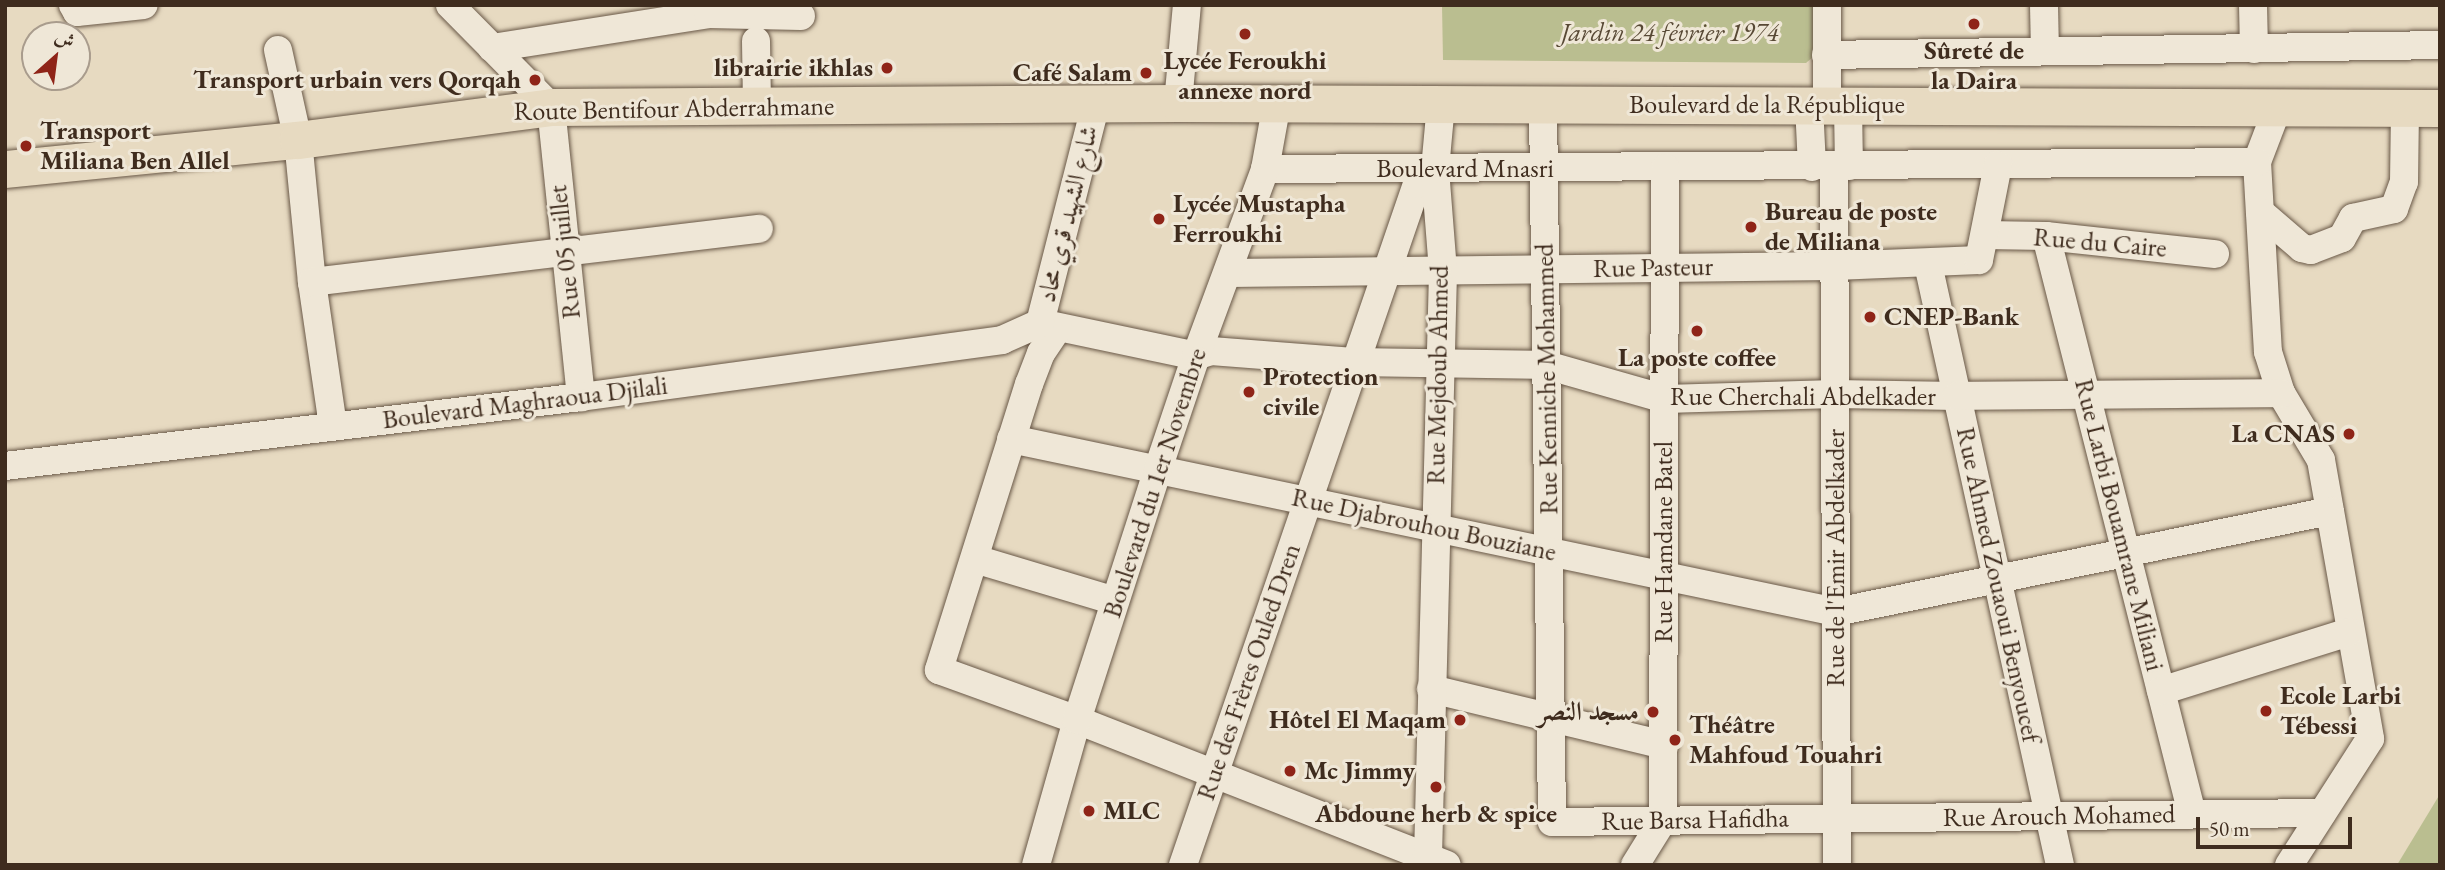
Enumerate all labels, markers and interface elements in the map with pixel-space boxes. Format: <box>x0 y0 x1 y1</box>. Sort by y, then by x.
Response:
marker: Sûreté de la Daira <box>1966 16 1982 32</box>
park label: Jardin 24 février 1974 <box>1561 17 1779 49</box>
north arrow <box>21 21 91 91</box>
text: ش <box>51 23 79 54</box>
marker: Lycée Feroukhi annexe nord <box>1237 26 1253 42</box>
place label: Sûreté de la Daira <box>1924 35 2024 96</box>
place label: Lycée Feroukhi annexe nord <box>1164 45 1326 106</box>
place label: librairie ikhlas <box>714 52 873 84</box>
place label: Café Salam <box>1013 57 1132 89</box>
marker: librairie ikhlas <box>879 60 895 76</box>
place label: Transport urbain vers Qorqah <box>193 64 521 96</box>
marker: Café Salam <box>1138 65 1154 81</box>
marker: Transport urbain vers Qorqah <box>527 72 543 88</box>
street label: Boulevard de la République <box>1629 89 1905 121</box>
street label: Route Bentifour Abderrahmane <box>513 91 835 127</box>
place label: Transport Miliana Ben Allel <box>40 115 230 176</box>
street label: شارع الشهيد قري محاد <box>1031 122 1105 306</box>
marker: Transport Miliana Ben Allel <box>18 138 34 154</box>
street label: Boulevard Mnasri <box>1376 153 1554 185</box>
street label: Rue 05 juillet <box>542 184 588 320</box>
place label: Lycée Mustapha Ferroukhi <box>1173 188 1345 249</box>
place label: Bureau de poste de Miliana <box>1765 196 1937 258</box>
marker: Lycée Mustapha Ferroukhi <box>1151 211 1167 227</box>
marker: Bureau de poste de Miliana <box>1743 219 1759 235</box>
street label: Rue du Caire <box>2032 222 2168 264</box>
street label: Rue Kenniche Mohammed <box>1529 243 1565 515</box>
street label: Rue Pasteur <box>1593 251 1713 285</box>
street label: Rue Mejdoub Ahmed <box>1420 265 1456 485</box>
place label: CNEP-Bank <box>1884 301 2019 333</box>
marker: CNEP-Bank <box>1862 309 1878 325</box>
marker: La poste coffee <box>1689 323 1705 339</box>
place label: La poste coffee <box>1618 342 1776 374</box>
street label: Boulevard du 1er Novembre <box>1097 344 1213 622</box>
place label: Protection civile <box>1263 361 1379 422</box>
street label: Boulevard Maghraoua Djilali <box>381 370 669 436</box>
street label: Rue Larbi Bouamrane Miliani <box>2068 376 2170 674</box>
street label: Rue Cherchali Abdelkader <box>1670 381 1936 413</box>
marker: Protection civile <box>1241 384 1257 400</box>
place label: La CNAS <box>2232 418 2335 450</box>
street label: Rue Ahmed Zouaoui Benyoucef <box>1949 424 2047 746</box>
marker: La CNAS <box>2341 426 2357 442</box>
street label: Rue de l'Emir Abdelkader <box>1820 429 1852 687</box>
street label: Rue Hamdane Batel <box>1648 441 1680 643</box>
street label: Rue Djabrouhou Bouziane <box>1289 482 1559 568</box>
street label: Rue des Frères Ouled Dren <box>1190 540 1308 804</box>
place label: Ecole Larbi Tébessi <box>2280 680 2401 742</box>
place label: مسجد النصر <box>1538 696 1639 728</box>
marker: Ecole Larbi Tébessi <box>2258 703 2274 719</box>
place label: Hôtel El Maqam <box>1269 704 1446 736</box>
marker: مسجد النصر <box>1645 704 1661 720</box>
place label: Théâtre Mahfoud Touahri <box>1689 709 1882 770</box>
marker: Hôtel El Maqam <box>1452 712 1468 728</box>
marker: Théâtre Mahfoud Touahri <box>1667 732 1683 748</box>
place label: Mc Jimmy <box>1304 755 1415 787</box>
marker: Mc Jimmy <box>1282 763 1298 779</box>
marker: Abdoune herb & spice <box>1428 779 1444 795</box>
place label: MLC <box>1103 795 1161 827</box>
place label: Abdoune herb & spice <box>1315 798 1557 830</box>
street label: Rue Arouch Mohamed <box>1943 798 2175 834</box>
marker: MLC <box>1081 803 1097 819</box>
street label: Rue Barsa Hafidha <box>1601 803 1789 837</box>
scale bar <box>2200 804 2356 848</box>
text: 50 m <box>2209 815 2250 842</box>

